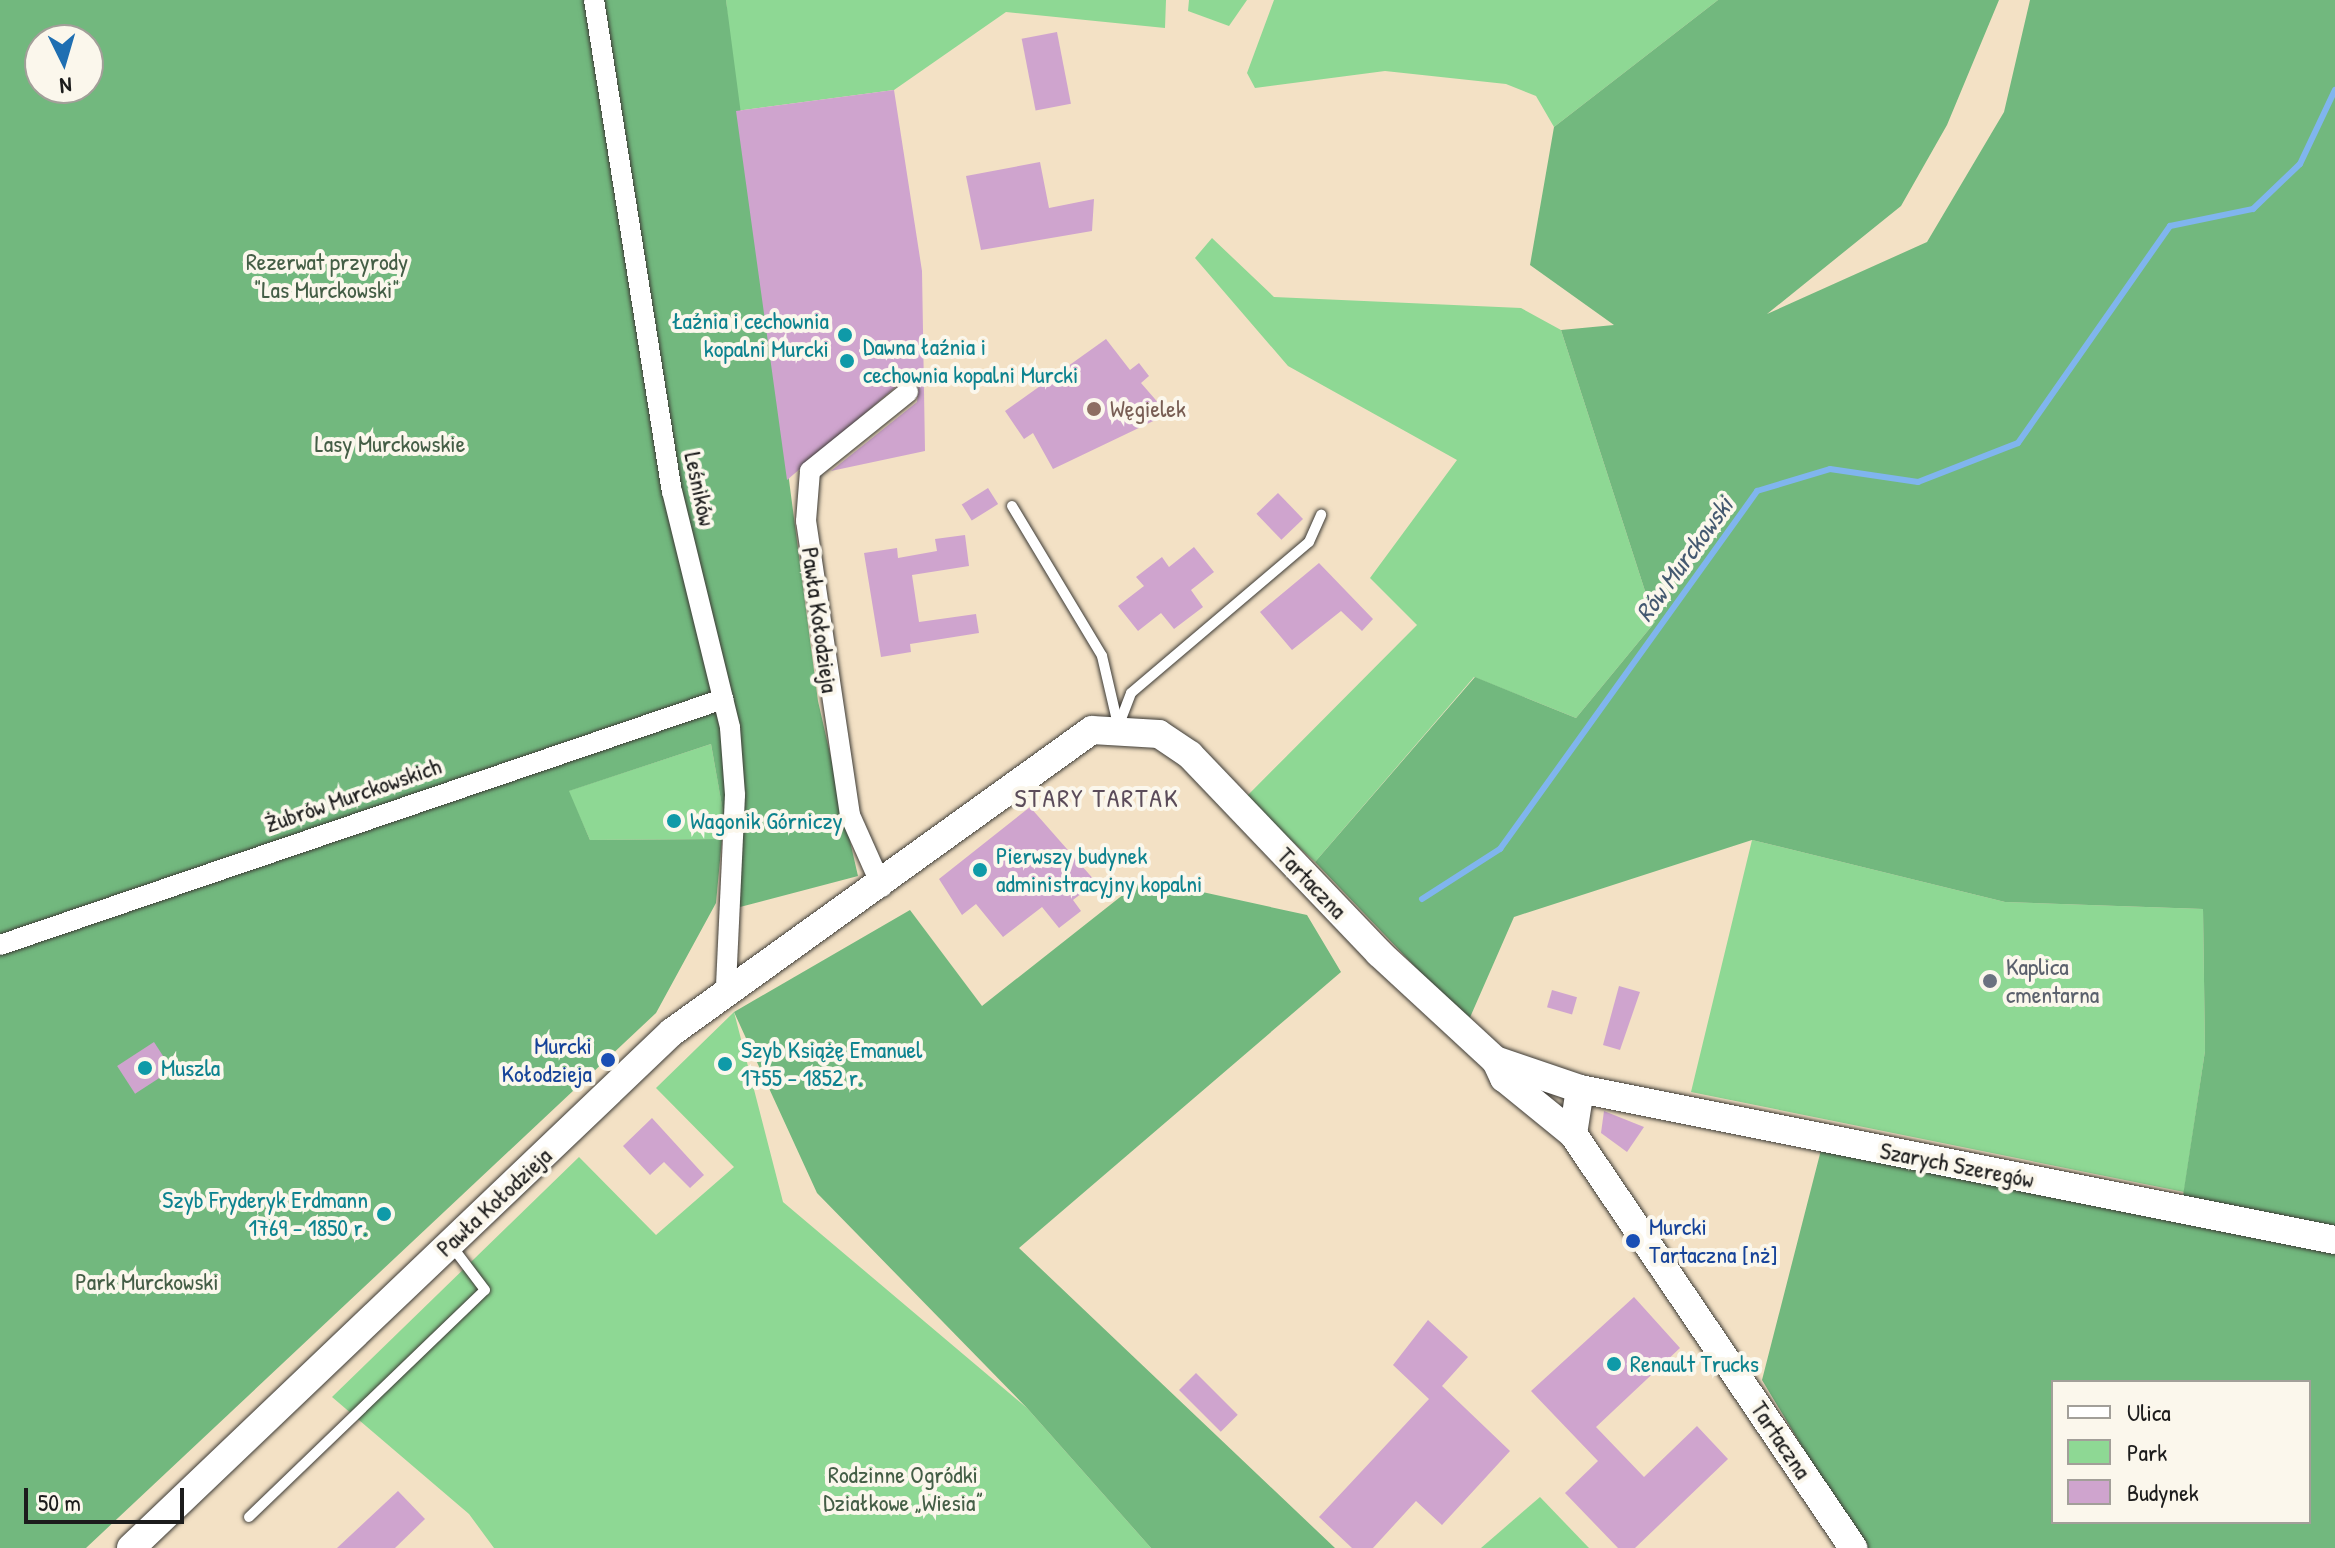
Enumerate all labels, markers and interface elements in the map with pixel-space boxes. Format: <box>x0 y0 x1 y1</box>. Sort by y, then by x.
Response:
north arrow <box>24 24 104 104</box>
text: N <box>59 70 73 101</box>
park label: Rezerwat przyrody "Las Murckowski" <box>246 248 408 304</box>
place label: Łaźnia i cechownia kopalni Murcki <box>672 307 829 363</box>
marker: Łaźnia i cechownia kopalni Murcki <box>836 326 854 344</box>
place label: Dawna łaźnia i cechownia kopalni Murcki <box>863 333 1078 389</box>
marker: Dawna łaźnia i cechownia kopalni Murcki <box>838 352 856 370</box>
place label: Węgielek <box>1110 395 1186 423</box>
marker: Węgielek <box>1085 400 1103 418</box>
park label: Lasy Murckowskie <box>315 430 465 458</box>
street label: Leśników <box>678 449 722 529</box>
water label: Rów Murckowski <box>1628 491 1740 627</box>
street label: Pawła Kołodzieja <box>796 545 844 695</box>
street label: Żubrów Murckowskich <box>261 751 445 839</box>
district label: STARY TARTAK <box>1014 782 1180 814</box>
place label: Wagonik Górniczy <box>690 807 843 835</box>
marker: Wagonik Górniczy <box>665 812 683 830</box>
place label: Pierwszy budynek administracyjny kopalni <box>996 842 1202 898</box>
street label: Tartaczna <box>1271 842 1353 924</box>
marker: Pierwszy budynek administracyjny kopalni <box>971 861 989 879</box>
place label: Kaplica cmentarna <box>2006 953 2099 1009</box>
marker: Kaplica cmentarna <box>1981 972 1999 990</box>
place label: Murcki Kołodzieja <box>501 1032 592 1088</box>
place label: Szyb Książę Emanuel 1755 - 1852 r. <box>741 1036 922 1092</box>
marker: Murcki Kołodzieja <box>599 1051 617 1069</box>
place label: Muszla <box>161 1054 220 1082</box>
marker: Szyb Książę Emanuel 1755 - 1852 r. <box>716 1055 734 1073</box>
marker: Muszla <box>136 1059 154 1077</box>
street label: Szarych Szeregów <box>1878 1136 2036 1194</box>
street label: Pawła Kołodzieja <box>431 1141 557 1263</box>
place label: Szyb Fryderyk Erdmann 1769 - 1850 r. <box>162 1186 368 1242</box>
marker: Szyb Fryderyk Erdmann 1769 - 1850 r. <box>375 1205 393 1223</box>
place label: Murcki Tartaczna [nż] <box>1649 1213 1777 1269</box>
marker: Murcki Tartaczna [nż] <box>1624 1232 1642 1250</box>
park label: Park Murckowski <box>75 1268 219 1296</box>
place label: Renault Trucks <box>1630 1350 1759 1378</box>
marker: Renault Trucks <box>1605 1355 1623 1373</box>
legend <box>2051 1380 2311 1524</box>
street label: Tartaczna <box>1745 1396 1817 1484</box>
text: Ulica <box>2127 1396 2171 1428</box>
text: Park <box>2127 1436 2167 1468</box>
park label: Rodzinne Ogródki Działkowe „Wiesia” <box>823 1461 983 1517</box>
scale bar <box>28 1472 188 1522</box>
text: Budynek <box>2127 1476 2199 1508</box>
text: 50 m <box>38 1486 81 1518</box>

